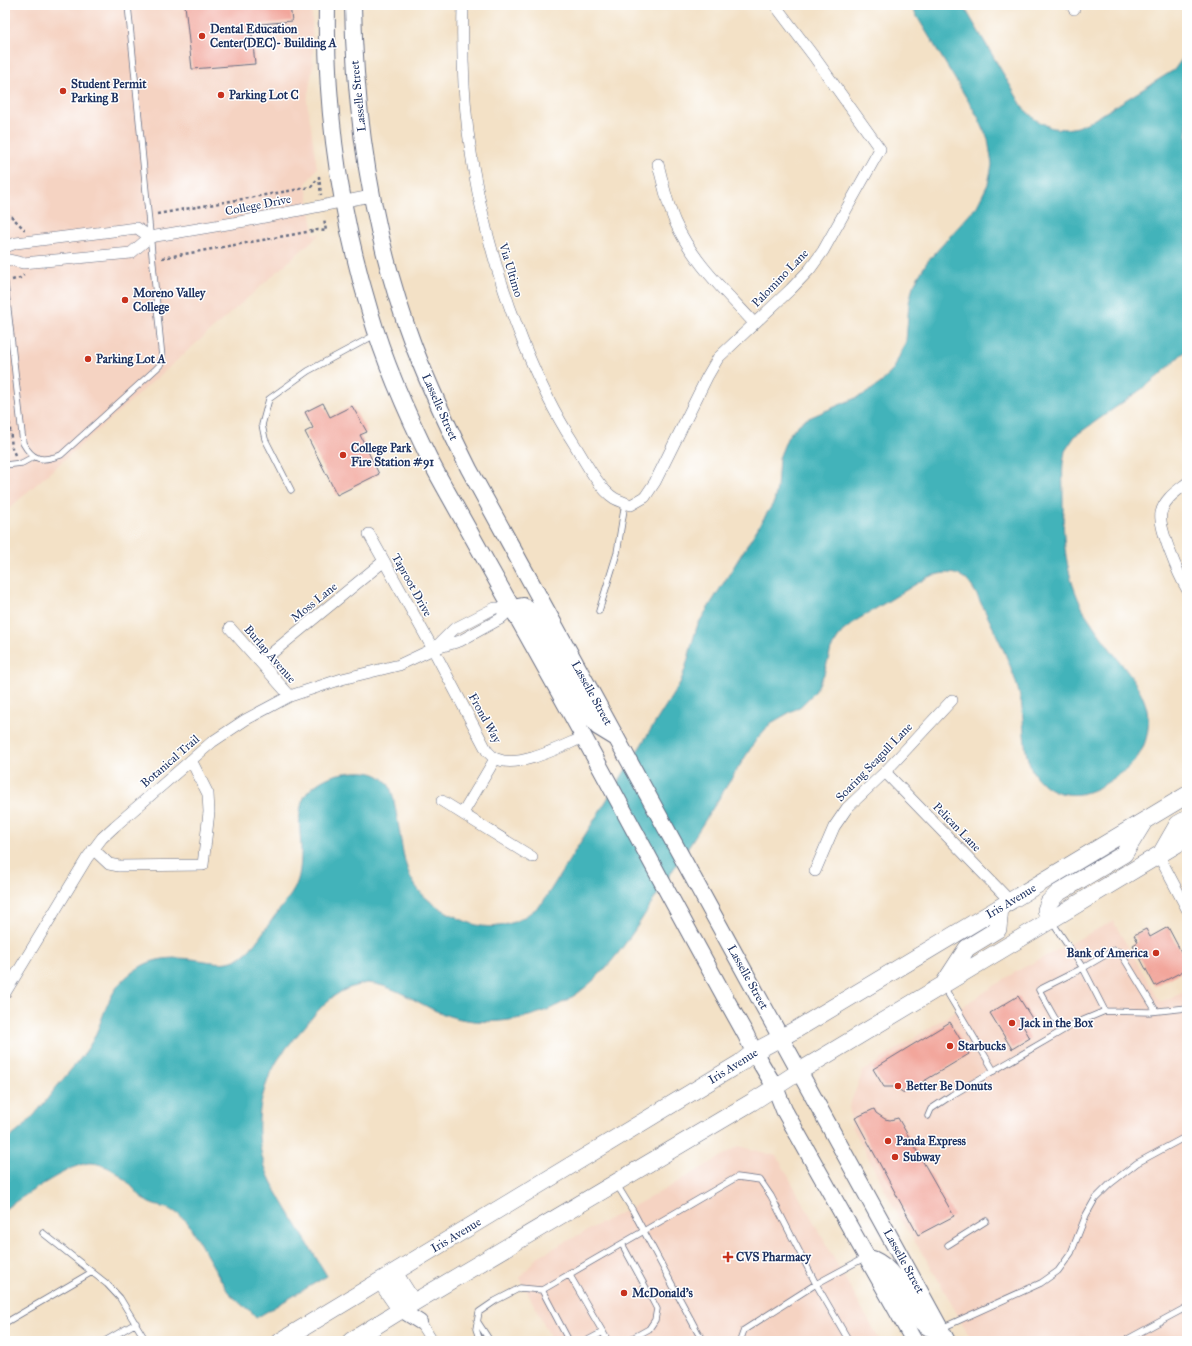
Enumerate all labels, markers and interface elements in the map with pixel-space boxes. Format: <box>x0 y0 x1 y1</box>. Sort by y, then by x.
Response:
place label: Dental Education Center(DEC)- Building A <box>210 22 338 51</box>
marker: Dental Education Center(DEC)- Building A <box>197 31 207 41</box>
street label: Lasselle Street <box>347 59 369 132</box>
place label: Student Permit Parking B <box>71 77 147 106</box>
marker: Student Permit Parking B <box>58 86 68 96</box>
place label: Parking Lot C <box>229 88 299 103</box>
marker: Parking Lot C <box>216 90 226 100</box>
street label: College Drive <box>224 192 292 219</box>
street label: Via Ultimo <box>496 240 526 299</box>
street label: Palomino Lane <box>749 246 811 310</box>
place label: Moreno Valley College <box>133 286 207 315</box>
marker: Moreno Valley College <box>120 295 130 305</box>
place label: Parking Lot A <box>96 352 167 367</box>
marker: Parking Lot A <box>83 354 93 364</box>
street label: Lasselle Street <box>419 371 461 443</box>
place label: College Park Fire Station #91 <box>351 441 434 470</box>
marker: College Park Fire Station #91 <box>338 450 348 460</box>
street label: Taproot Drive <box>389 551 435 619</box>
street label: Moss Lane <box>288 579 340 625</box>
street label: Burlap Avenue <box>241 622 299 686</box>
street label: Lasselle Street <box>569 658 616 728</box>
street label: Frond Way <box>466 691 505 746</box>
street label: Soaring Seagull Lane <box>833 720 916 805</box>
street label: Botanical Trail <box>138 731 203 790</box>
street label: Pelican Lane <box>930 800 984 854</box>
street label: Iris Avenue <box>983 881 1039 921</box>
street label: Lasselle Street <box>725 942 772 1012</box>
place label: Bank of America <box>1067 946 1149 960</box>
marker: Bank of America <box>1151 948 1161 958</box>
place label: Jack in the Box <box>1018 1016 1094 1031</box>
marker: Jack in the Box <box>1007 1018 1017 1028</box>
place label: Starbucks <box>958 1039 1007 1053</box>
marker: Starbucks <box>945 1041 955 1051</box>
street label: Iris Avenue <box>706 1045 760 1087</box>
place label: Better Be Donuts <box>906 1079 993 1093</box>
marker: Better Be Donuts <box>893 1081 903 1091</box>
place label: Panda Express <box>896 1134 967 1149</box>
marker: Panda Express <box>883 1136 893 1146</box>
place label: Subway <box>903 1150 942 1165</box>
marker: Subway <box>890 1152 900 1162</box>
street label: Iris Avenue <box>428 1215 484 1255</box>
street label: Lasselle Street <box>881 1226 928 1296</box>
place label: CVS Pharmacy <box>736 1250 812 1265</box>
marker: CVS Pharmacy <box>723 1252 733 1262</box>
place label: McDonald's <box>632 1286 694 1300</box>
marker: McDonald's <box>619 1288 629 1298</box>

